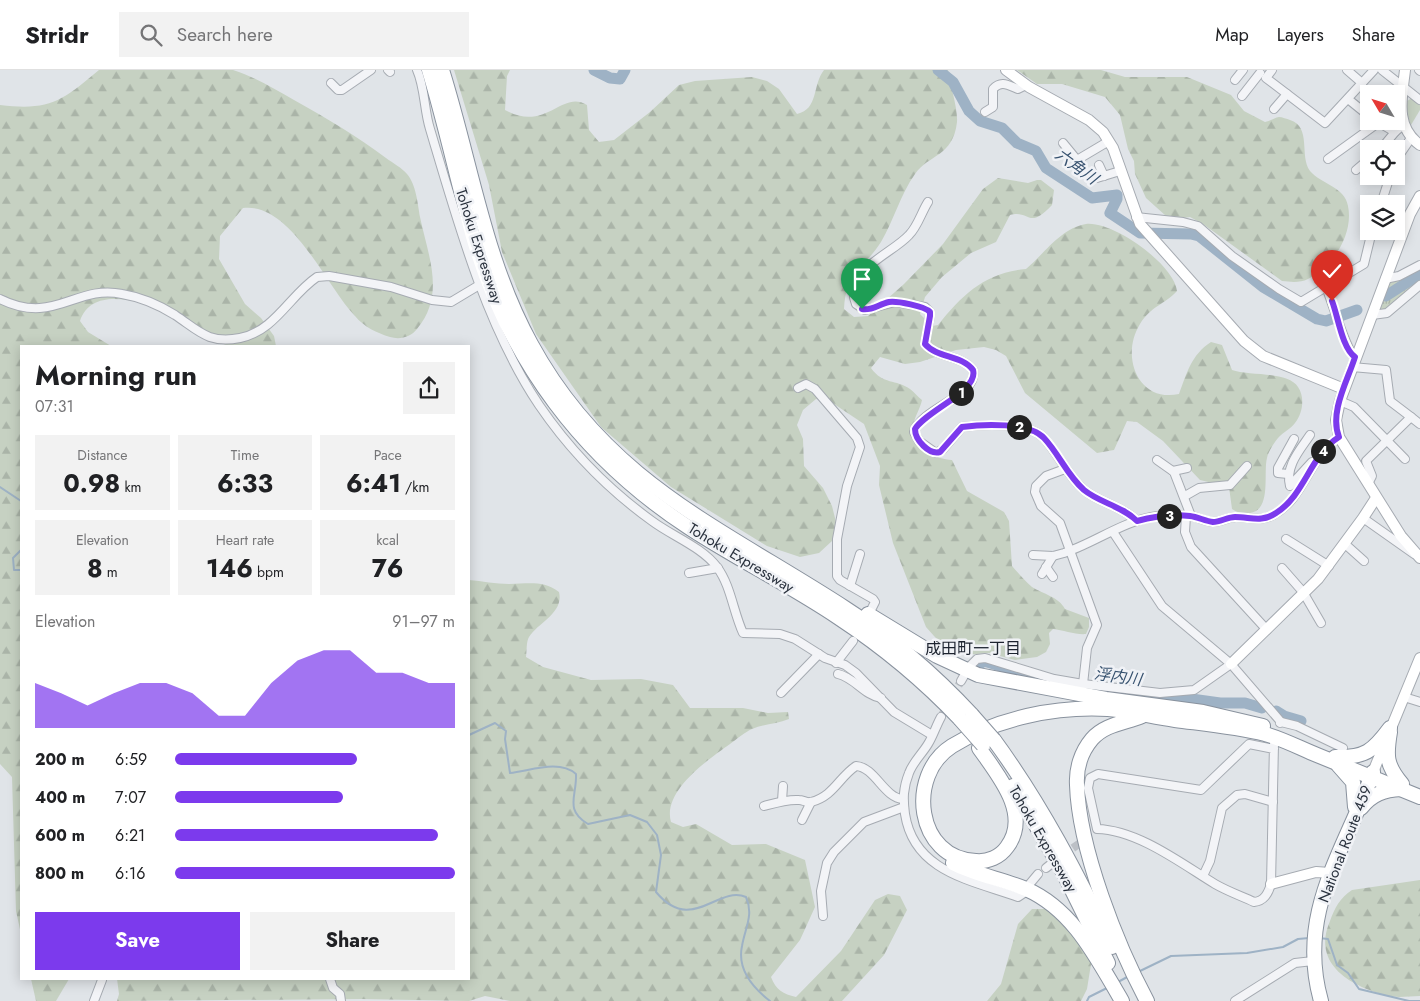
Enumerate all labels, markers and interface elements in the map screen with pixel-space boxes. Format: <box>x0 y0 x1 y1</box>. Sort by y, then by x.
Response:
search box <box>119 12 469 57</box>
text: Stridr <box>25 17 89 52</box>
icon: search <box>137 21 165 49</box>
text: Search here <box>177 21 273 48</box>
text: Map <box>1215 22 1249 48</box>
text: Layers <box>1277 22 1324 48</box>
text: Share <box>1352 22 1395 48</box>
north arrow <box>1360 85 1405 130</box>
map controls <box>1360 85 1405 240</box>
button: locate <box>1360 140 1405 185</box>
water label: 六角川 <box>1051 143 1104 191</box>
street label: Tohoku Expressway <box>450 185 508 307</box>
button: layers <box>1360 195 1405 240</box>
pin <box>1311 250 1353 301</box>
icon: check <box>1318 257 1346 285</box>
pin <box>841 258 883 309</box>
icon: arrive <box>848 265 876 293</box>
text: Morning run <box>35 355 197 396</box>
button: share <box>403 362 455 414</box>
pin: 1 <box>948 380 974 406</box>
text: 1 <box>958 383 965 403</box>
text: 07:31 <box>35 395 74 418</box>
pin: 2 <box>1006 414 1032 440</box>
text: 2 <box>1015 417 1024 437</box>
pin: 4 <box>1310 438 1336 464</box>
text: 4 <box>1319 441 1328 461</box>
text: Distance <box>77 445 127 465</box>
text: Time <box>231 445 259 465</box>
text: Pace <box>374 445 402 465</box>
text: 0.98 <box>63 465 120 501</box>
text: 6:33 <box>217 465 273 501</box>
text: 6:41 <box>346 465 401 501</box>
text: km <box>120 477 141 497</box>
text: /km <box>401 477 429 497</box>
pin: 3 <box>1156 504 1182 528</box>
text: 3 <box>1165 506 1174 526</box>
street label: Tohoku Expressway <box>684 518 799 599</box>
text: Elevation <box>76 530 129 550</box>
text: Heart rate <box>216 530 274 550</box>
text: kcal <box>376 530 399 550</box>
text: 8 <box>87 550 103 586</box>
text: 146 <box>206 550 253 586</box>
text: 76 <box>372 550 404 586</box>
text: m <box>103 562 118 582</box>
text: bpm <box>253 562 284 582</box>
text: Elevation <box>35 610 95 633</box>
text: 91–97 m <box>392 610 455 633</box>
district label: 成田町一丁目 <box>925 637 1021 660</box>
water label: 浮内川 <box>1093 662 1145 692</box>
text: 200 m <box>35 748 85 771</box>
text: 6:59 <box>115 748 147 771</box>
street label: Tohoku Expressway <box>1003 781 1083 897</box>
street label: National Route 459 <box>1313 782 1377 906</box>
text: 400 m <box>35 786 85 809</box>
text: 7:07 <box>115 786 146 809</box>
text: 600 m <box>35 824 85 847</box>
text: 6:21 <box>115 824 145 847</box>
text: 800 m <box>35 862 84 885</box>
text: 6:16 <box>115 862 145 885</box>
button: Save <box>35 912 240 970</box>
button: Share <box>250 912 455 970</box>

